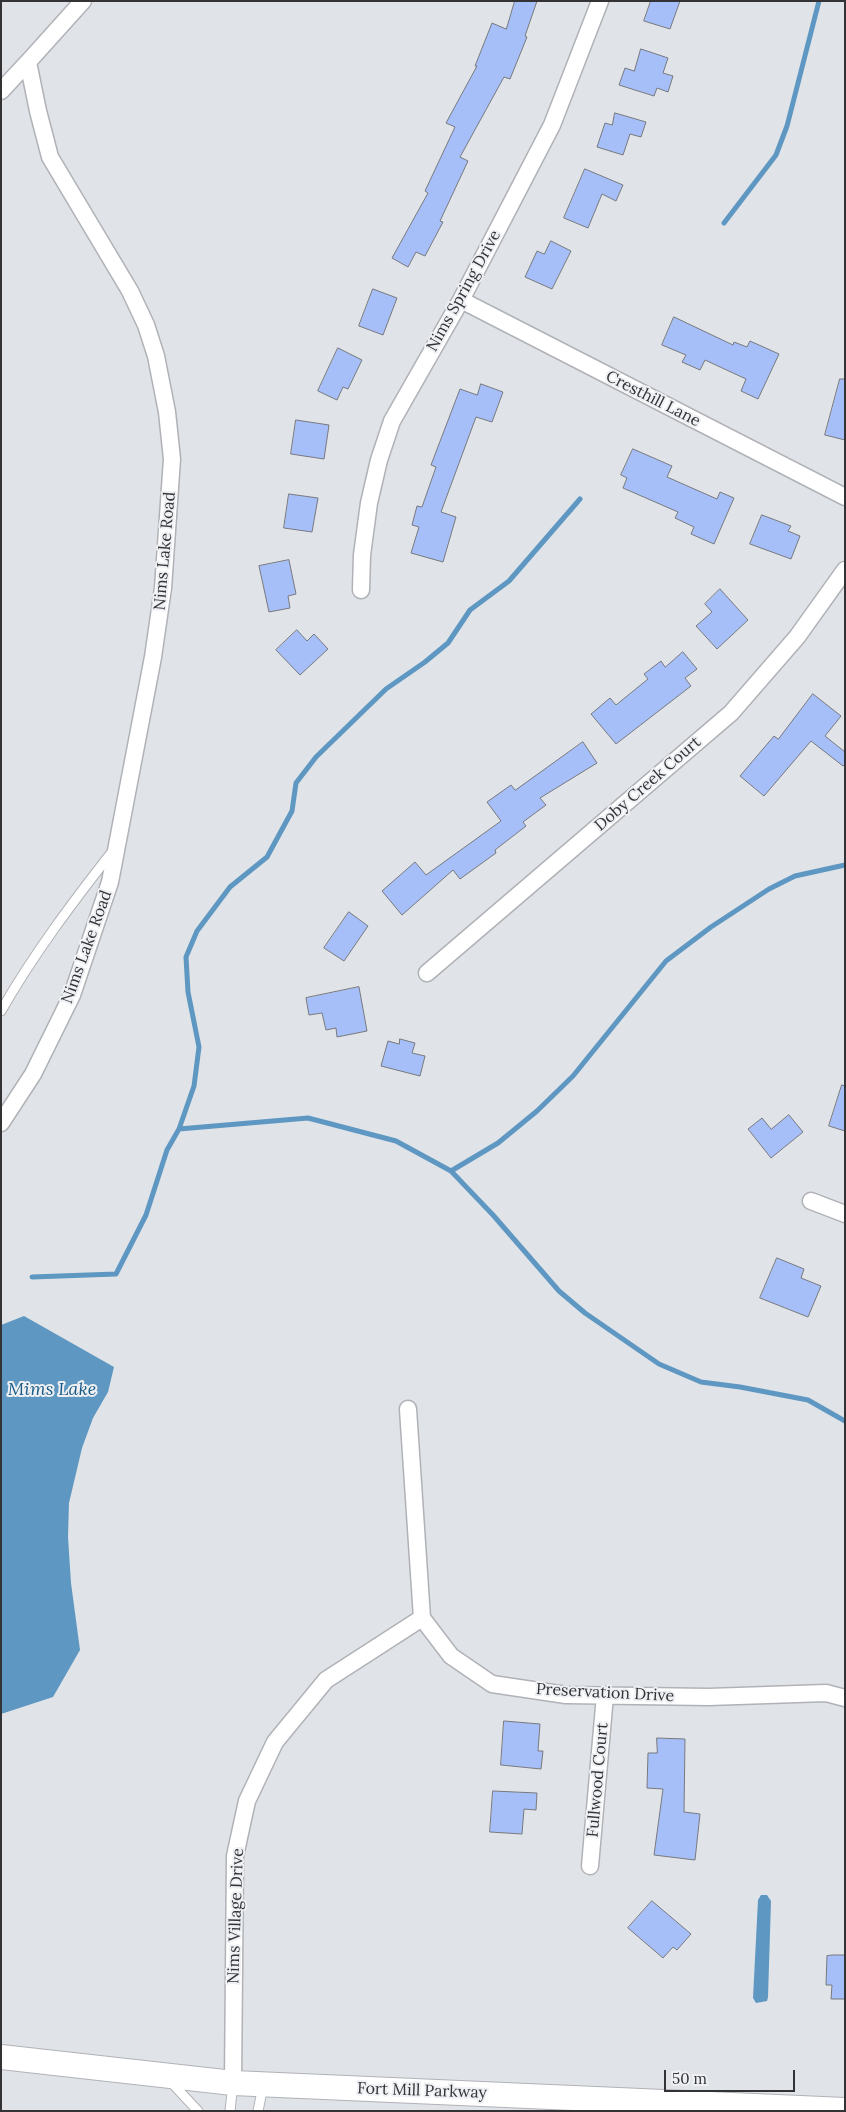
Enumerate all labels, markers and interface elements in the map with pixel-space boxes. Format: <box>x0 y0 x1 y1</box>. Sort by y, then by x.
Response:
street label: Nims Spring Drive <box>423 227 505 355</box>
street label: Cresthill Lane <box>603 367 703 431</box>
street label: Nims Lake Road <box>150 491 180 611</box>
street label: Doby Creek Court <box>591 733 705 835</box>
street label: Nims Lake Road <box>58 888 116 1006</box>
water label: Mims Lake <box>8 1379 96 1401</box>
street label: Preservation Drive <box>535 1680 675 1706</box>
street label: Fullwood Court <box>583 1722 613 1838</box>
street label: Nims Village Drive <box>224 1848 248 1984</box>
scale bar <box>666 2060 797 2092</box>
text: 50 m <box>672 2069 707 2088</box>
street label: Fort Mill Parkway <box>357 2079 487 2103</box>

